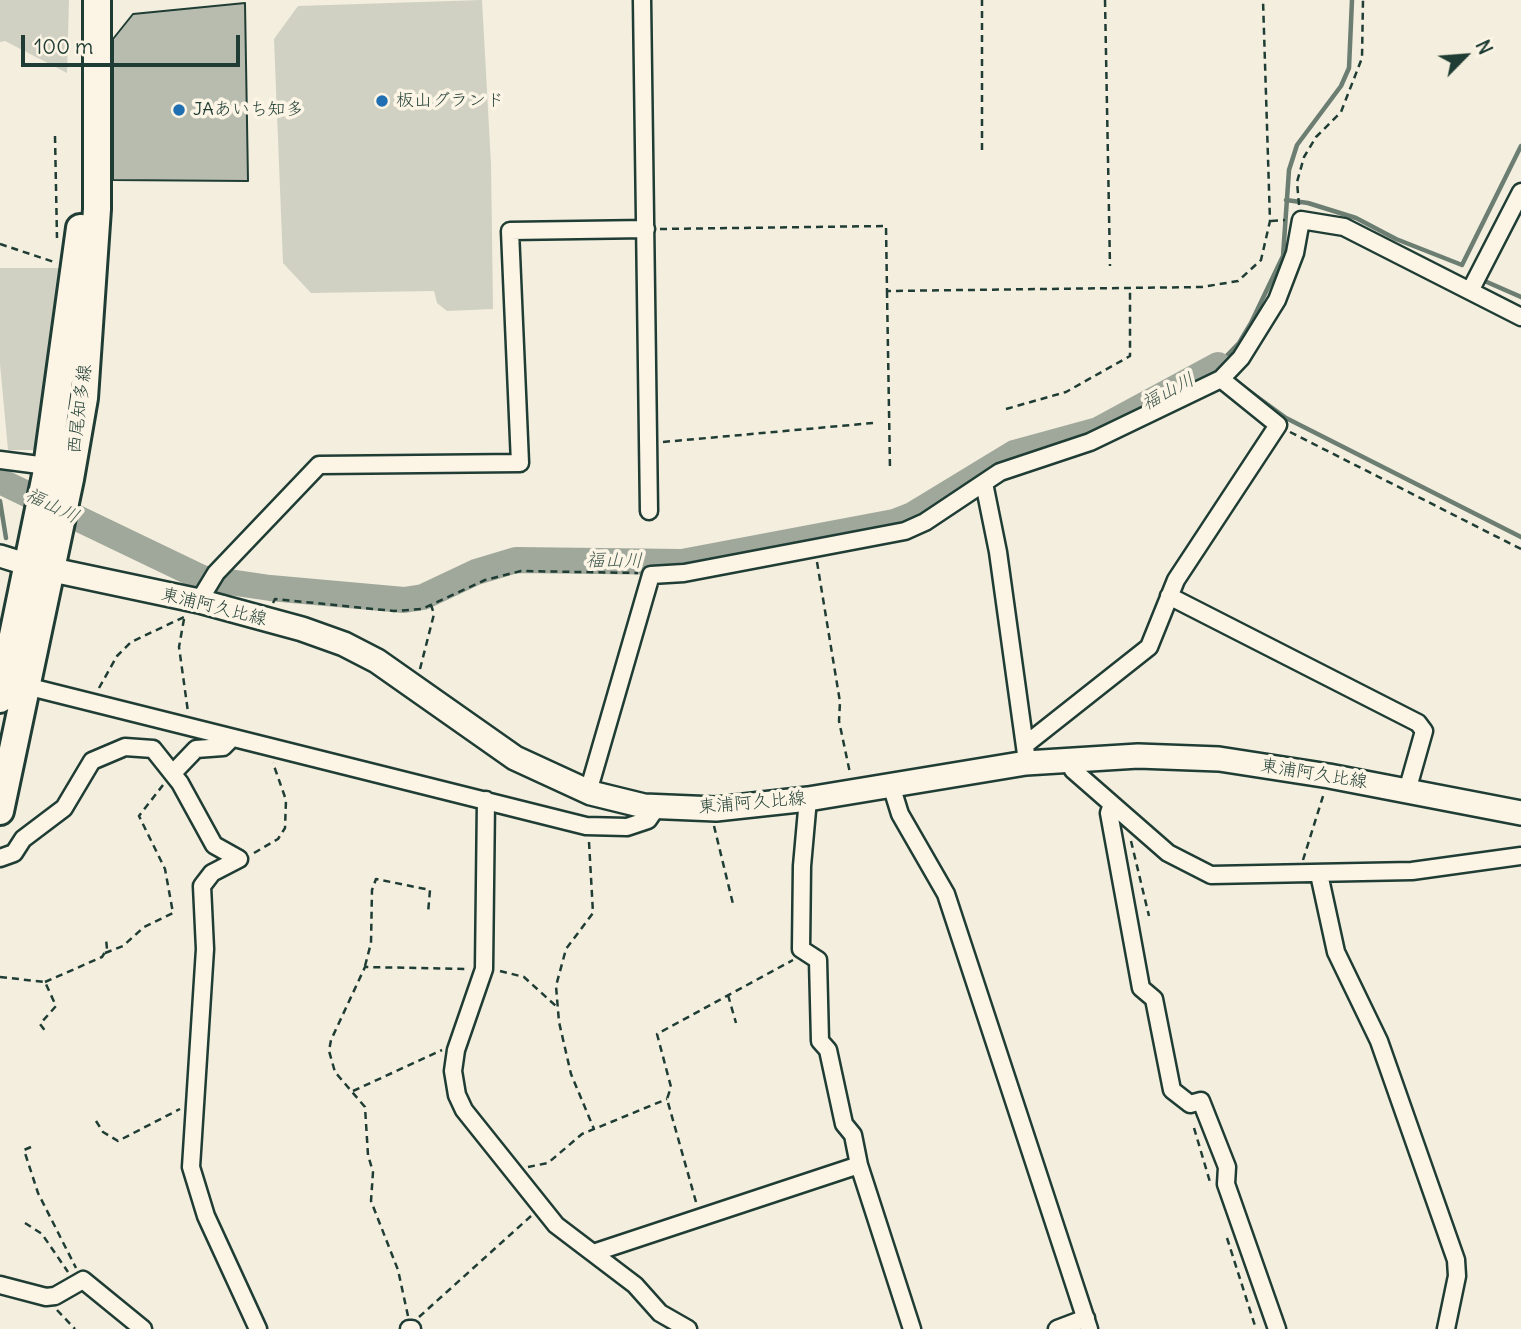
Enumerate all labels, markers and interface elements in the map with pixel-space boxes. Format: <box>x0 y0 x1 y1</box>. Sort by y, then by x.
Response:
scale bar <box>24 21 243 65</box>
north arrow <box>1430 21 1500 91</box>
text: 100 m <box>34 33 93 60</box>
text: N <box>1470 36 1498 58</box>
place label: 板山グランド <box>396 90 504 112</box>
marker: 板山グランド <box>374 93 390 109</box>
place label: JAあいち知多 <box>193 99 304 121</box>
marker: JAあいち知多 <box>171 102 187 118</box>
street label: 西尾知多線 <box>64 363 96 455</box>
water label: 福山川 <box>1137 369 1199 415</box>
water label: 福山川 <box>21 483 83 529</box>
water label: 福山川 <box>585 549 643 573</box>
street label: 東浦阿久比線 <box>159 583 269 631</box>
street label: 東浦阿久比線 <box>1259 755 1369 793</box>
street label: 東浦阿久比線 <box>697 788 807 818</box>

